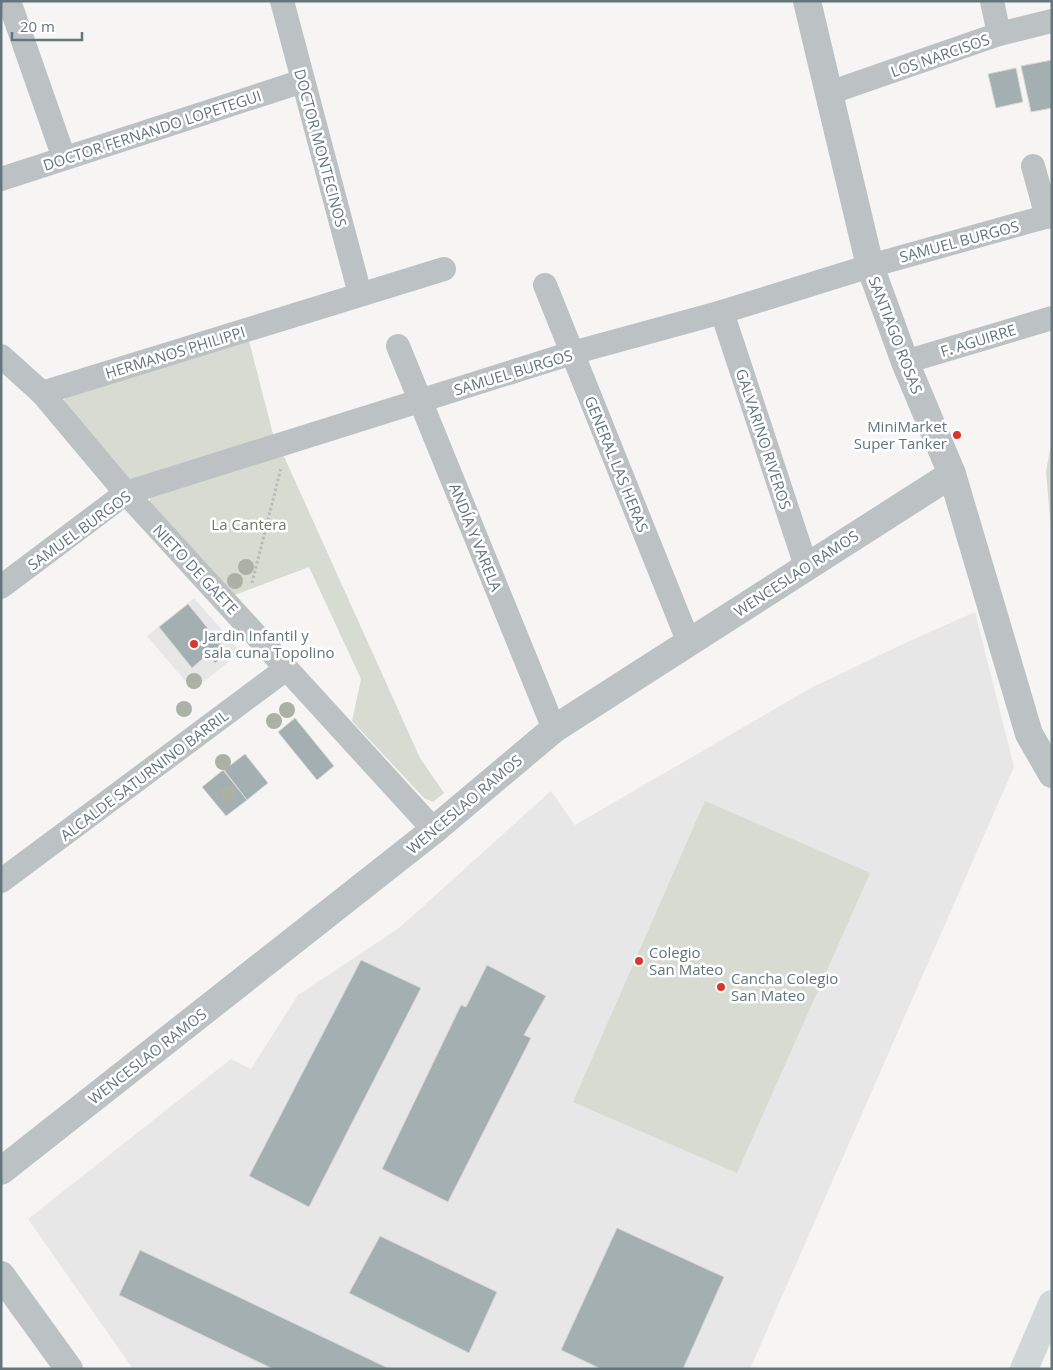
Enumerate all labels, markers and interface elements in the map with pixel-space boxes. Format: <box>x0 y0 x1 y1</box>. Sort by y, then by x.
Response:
scale bar <box>12 10 82 42</box>
text: 20 m <box>20 16 55 36</box>
street label: LOS NARCISOS <box>888 29 992 81</box>
street label: DOCTOR MONTECINOS <box>290 67 352 229</box>
street label: DOCTOR FERNANDO LOPETEGUI <box>40 85 264 175</box>
street label: SAMUEL BURGOS <box>897 215 1021 267</box>
street label: SANTIAGO ROSAS <box>864 273 928 397</box>
street label: F. AGUIRRE <box>938 319 1018 361</box>
street label: HERMANOS PHILIPPI <box>103 321 247 383</box>
street label: SAMUEL BURGOS <box>451 344 575 400</box>
street label: GALVARINO RIVEROS <box>732 366 796 512</box>
street label: GENERAL LAS HERAS <box>581 393 653 535</box>
place label: MiniMarket Super Tanker <box>854 416 947 453</box>
marker: MiniMarket Super Tanker <box>951 429 963 441</box>
street label: ANDÍA Y VARELA <box>445 480 507 594</box>
street label: SAMUEL BURGOS <box>23 486 135 574</box>
park label: La Cantera <box>211 514 287 534</box>
street label: NIETO DE GAETE <box>149 520 243 618</box>
street label: WENCESLAO RAMOS <box>730 525 862 621</box>
place label: Jardin Infantil y sala cuna Topolino <box>202 625 335 662</box>
marker: Jardin Infantil y sala cuna Topolino <box>188 638 200 650</box>
street label: ALCALDE SATURNINO BARRIL <box>56 705 232 845</box>
street label: WENCESLAO RAMOS <box>402 750 526 858</box>
place label: Colegio San Mateo <box>649 942 723 979</box>
marker: Colegio San Mateo <box>633 955 645 967</box>
place label: Cancha Colegio San Mateo <box>731 968 838 1005</box>
marker: Cancha Colegio San Mateo <box>715 981 727 993</box>
street label: WENCESLAO RAMOS <box>84 1004 210 1108</box>

